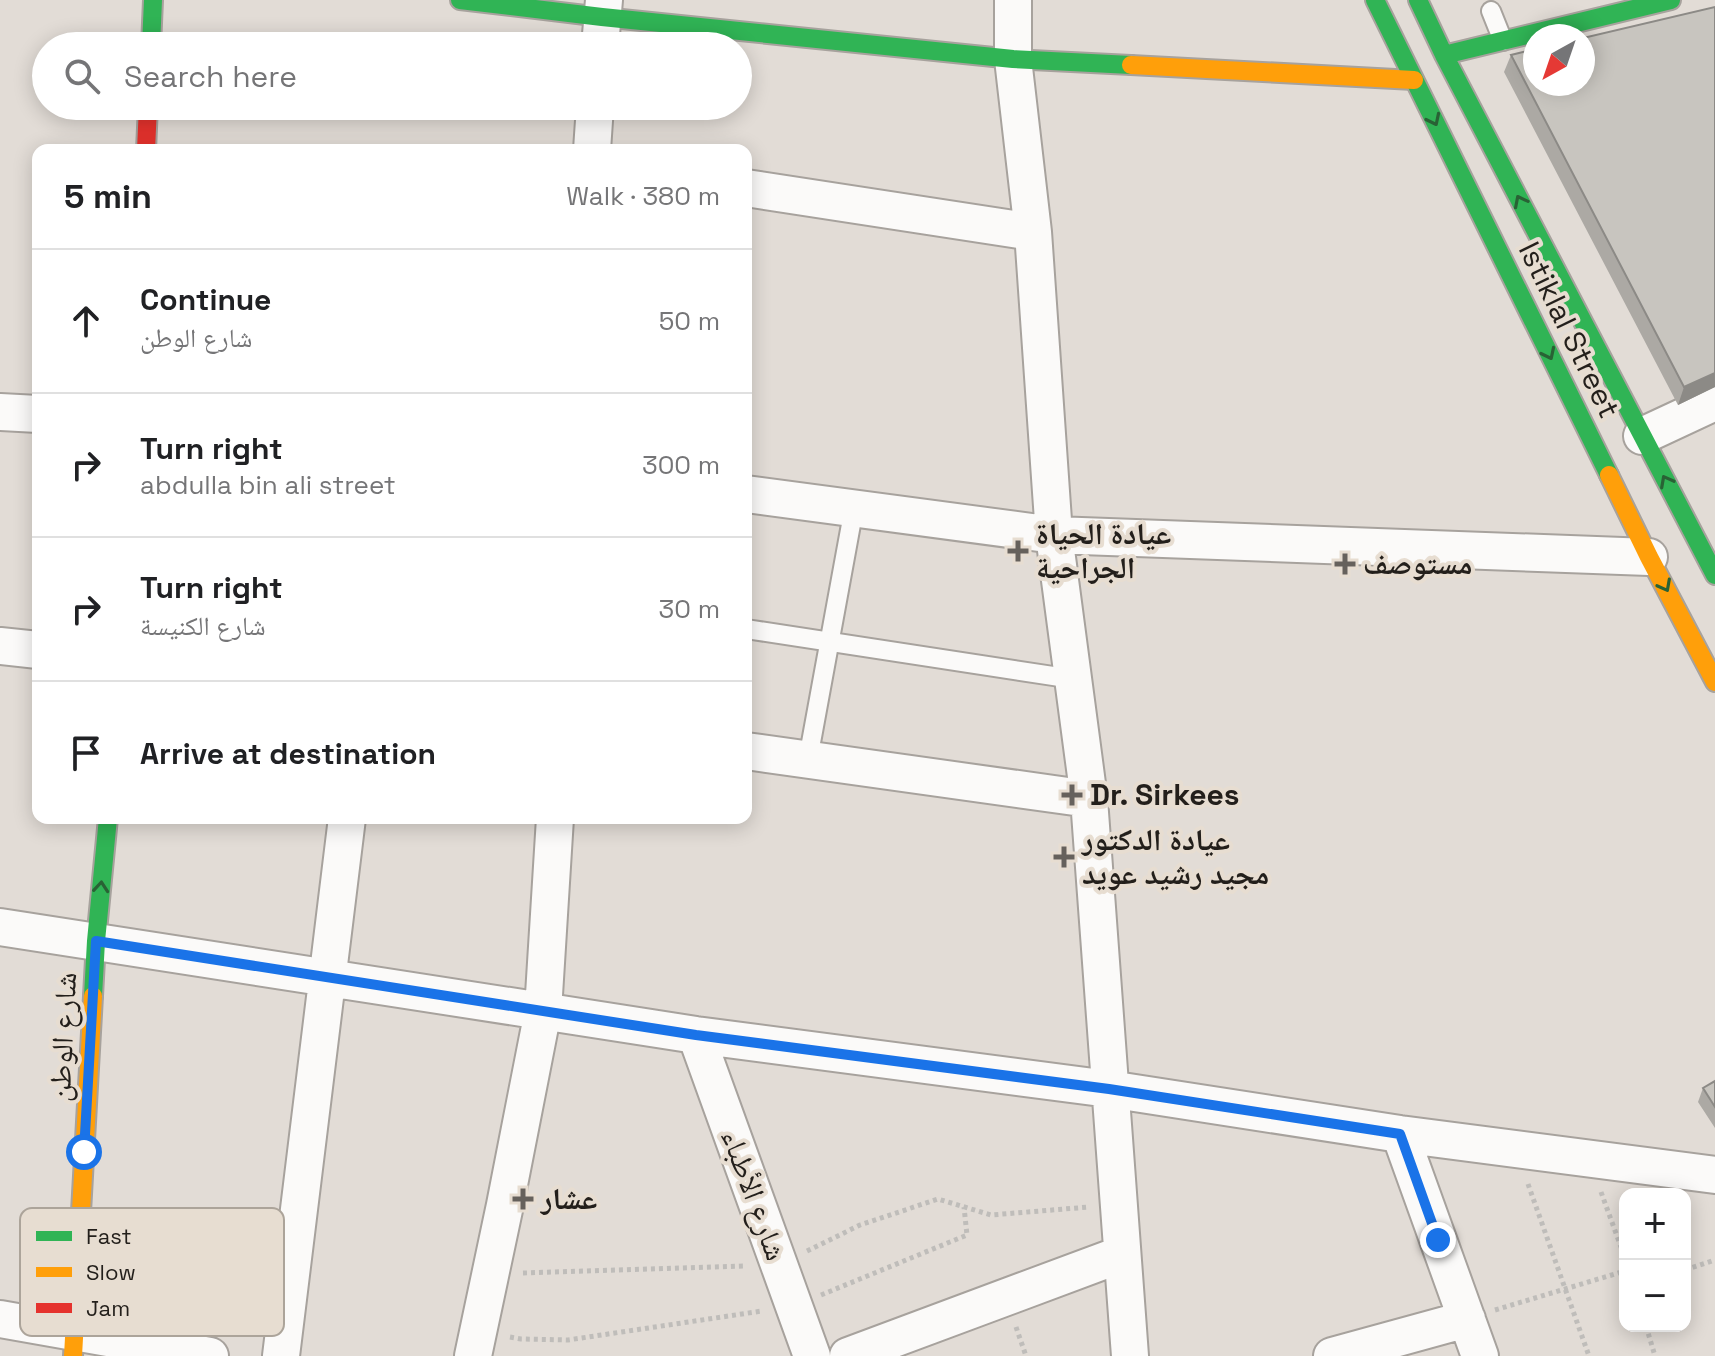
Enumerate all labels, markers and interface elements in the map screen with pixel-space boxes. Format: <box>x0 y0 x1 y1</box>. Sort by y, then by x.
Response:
north arrow <box>1523 24 1595 96</box>
search box <box>32 32 752 120</box>
icon: search <box>60 54 104 98</box>
text: Search here <box>124 57 297 96</box>
one-way arrow <box>1425 112 1440 127</box>
text: 5 min <box>64 175 152 218</box>
text: Walk · 380 m <box>566 179 720 213</box>
one-way arrow <box>1514 194 1529 209</box>
street label: Istiklal Street <box>1510 235 1629 424</box>
text: Continue <box>140 280 271 319</box>
icon: ahead <box>64 299 108 343</box>
text: 50 m <box>659 304 720 338</box>
text: شارع الوطن <box>140 321 252 355</box>
one-way arrow <box>1539 345 1555 360</box>
text: Turn right <box>140 429 283 468</box>
icon: right <box>64 443 108 487</box>
text: 300 m <box>642 448 720 482</box>
text: abdulla bin ali street <box>140 468 396 502</box>
one-way arrow <box>1660 475 1675 489</box>
place label: عيادة الحياة الجراحية <box>1036 514 1171 587</box>
marker: عيادة الحياة الجراحية <box>1007 540 1029 562</box>
place label: مستوصف <box>1363 544 1472 583</box>
marker: مستوصف <box>1334 553 1356 575</box>
text: Turn right <box>140 568 283 607</box>
one-way arrow <box>1655 578 1670 593</box>
icon: right <box>64 587 108 631</box>
text: 30 m <box>659 592 720 626</box>
text: شارع الكنيسة <box>140 609 266 643</box>
icon: arrive <box>64 731 108 775</box>
text: Arrive at destination <box>140 734 436 773</box>
place label: Dr. Sirkees <box>1090 775 1240 814</box>
marker: Dr. Sirkees <box>1061 784 1083 806</box>
place label: عيادة الدكتور مجيد رشيد عويد <box>1080 820 1269 893</box>
marker: عيادة الدكتور مجيد رشيد عويد <box>1053 846 1075 868</box>
one-way arrow <box>93 880 110 893</box>
street label: شارع الوطن <box>40 971 85 1103</box>
street label: شارع الأطباء <box>713 1124 796 1266</box>
route start <box>66 1134 102 1170</box>
place label: عشار <box>539 1179 597 1218</box>
marker: عشار <box>512 1188 534 1210</box>
map controls <box>1619 1188 1691 1332</box>
button: + <box>1619 1188 1691 1260</box>
legend <box>20 1208 284 1336</box>
text: Fast <box>86 1222 132 1250</box>
route end <box>1420 1222 1456 1258</box>
text: Slow <box>86 1258 136 1286</box>
button: − <box>1619 1260 1691 1332</box>
text: Jam <box>86 1294 130 1322</box>

